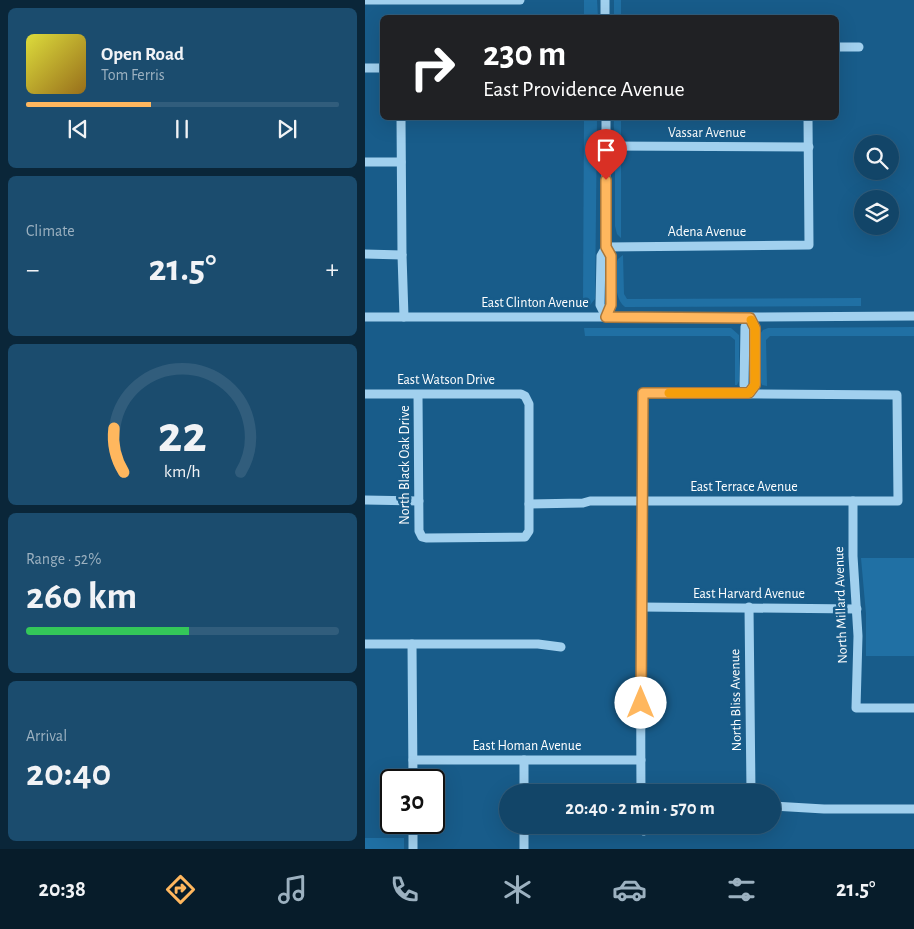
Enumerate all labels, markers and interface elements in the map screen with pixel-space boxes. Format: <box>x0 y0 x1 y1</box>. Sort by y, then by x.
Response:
icon: right <box>400 35 465 100</box>
text: 230 m <box>483 37 566 72</box>
text: Open Road <box>101 45 184 64</box>
text: Tom Ferris <box>101 67 165 83</box>
text: East Providence Avenue <box>483 78 685 100</box>
icon: previous <box>64 115 92 143</box>
icon: pause <box>168 115 196 143</box>
icon: next <box>273 115 301 143</box>
street label: Vassar Avenue <box>668 126 746 140</box>
pin <box>585 129 627 180</box>
map controls <box>854 135 899 235</box>
button: search <box>854 135 899 180</box>
icon: arrive <box>592 136 620 164</box>
button: layers <box>854 190 899 235</box>
text: Climate <box>26 223 75 239</box>
street label: Adena Avenue <box>668 225 746 239</box>
text: 21.5° <box>149 250 216 288</box>
text: − <box>26 256 39 284</box>
text: + <box>326 256 339 284</box>
street label: East Clinton Avenue <box>481 296 589 310</box>
street label: East Watson Drive <box>397 373 495 387</box>
street label: North Black Oak Drive <box>398 405 412 525</box>
text: 22 <box>158 409 207 461</box>
text: km/h <box>164 463 201 481</box>
street label: East Terrace Avenue <box>690 480 798 494</box>
street label: North Millard Avenue <box>832 546 850 664</box>
text: Range · 52% <box>26 551 101 567</box>
text: 260 km <box>26 578 137 616</box>
street label: East Harvard Avenue <box>693 587 805 601</box>
street label: North Bliss Avenue <box>728 649 744 751</box>
position arrow <box>614 676 666 728</box>
text: Arrival <box>26 728 67 744</box>
street label: East Homan Avenue <box>473 739 581 753</box>
text: 20:40 <box>26 755 111 793</box>
speed limit sign: 30 <box>380 769 445 834</box>
text: 20:40 · 2 min · 570 m <box>565 799 715 818</box>
icon: directions <box>163 872 198 907</box>
icon: music <box>275 872 310 907</box>
icon: phone <box>387 872 422 907</box>
icon: climate <box>500 872 535 907</box>
icon: car <box>612 872 647 907</box>
icon: filters <box>724 872 759 907</box>
text: 20:38 <box>39 878 86 900</box>
text: 21.5° <box>836 878 875 900</box>

